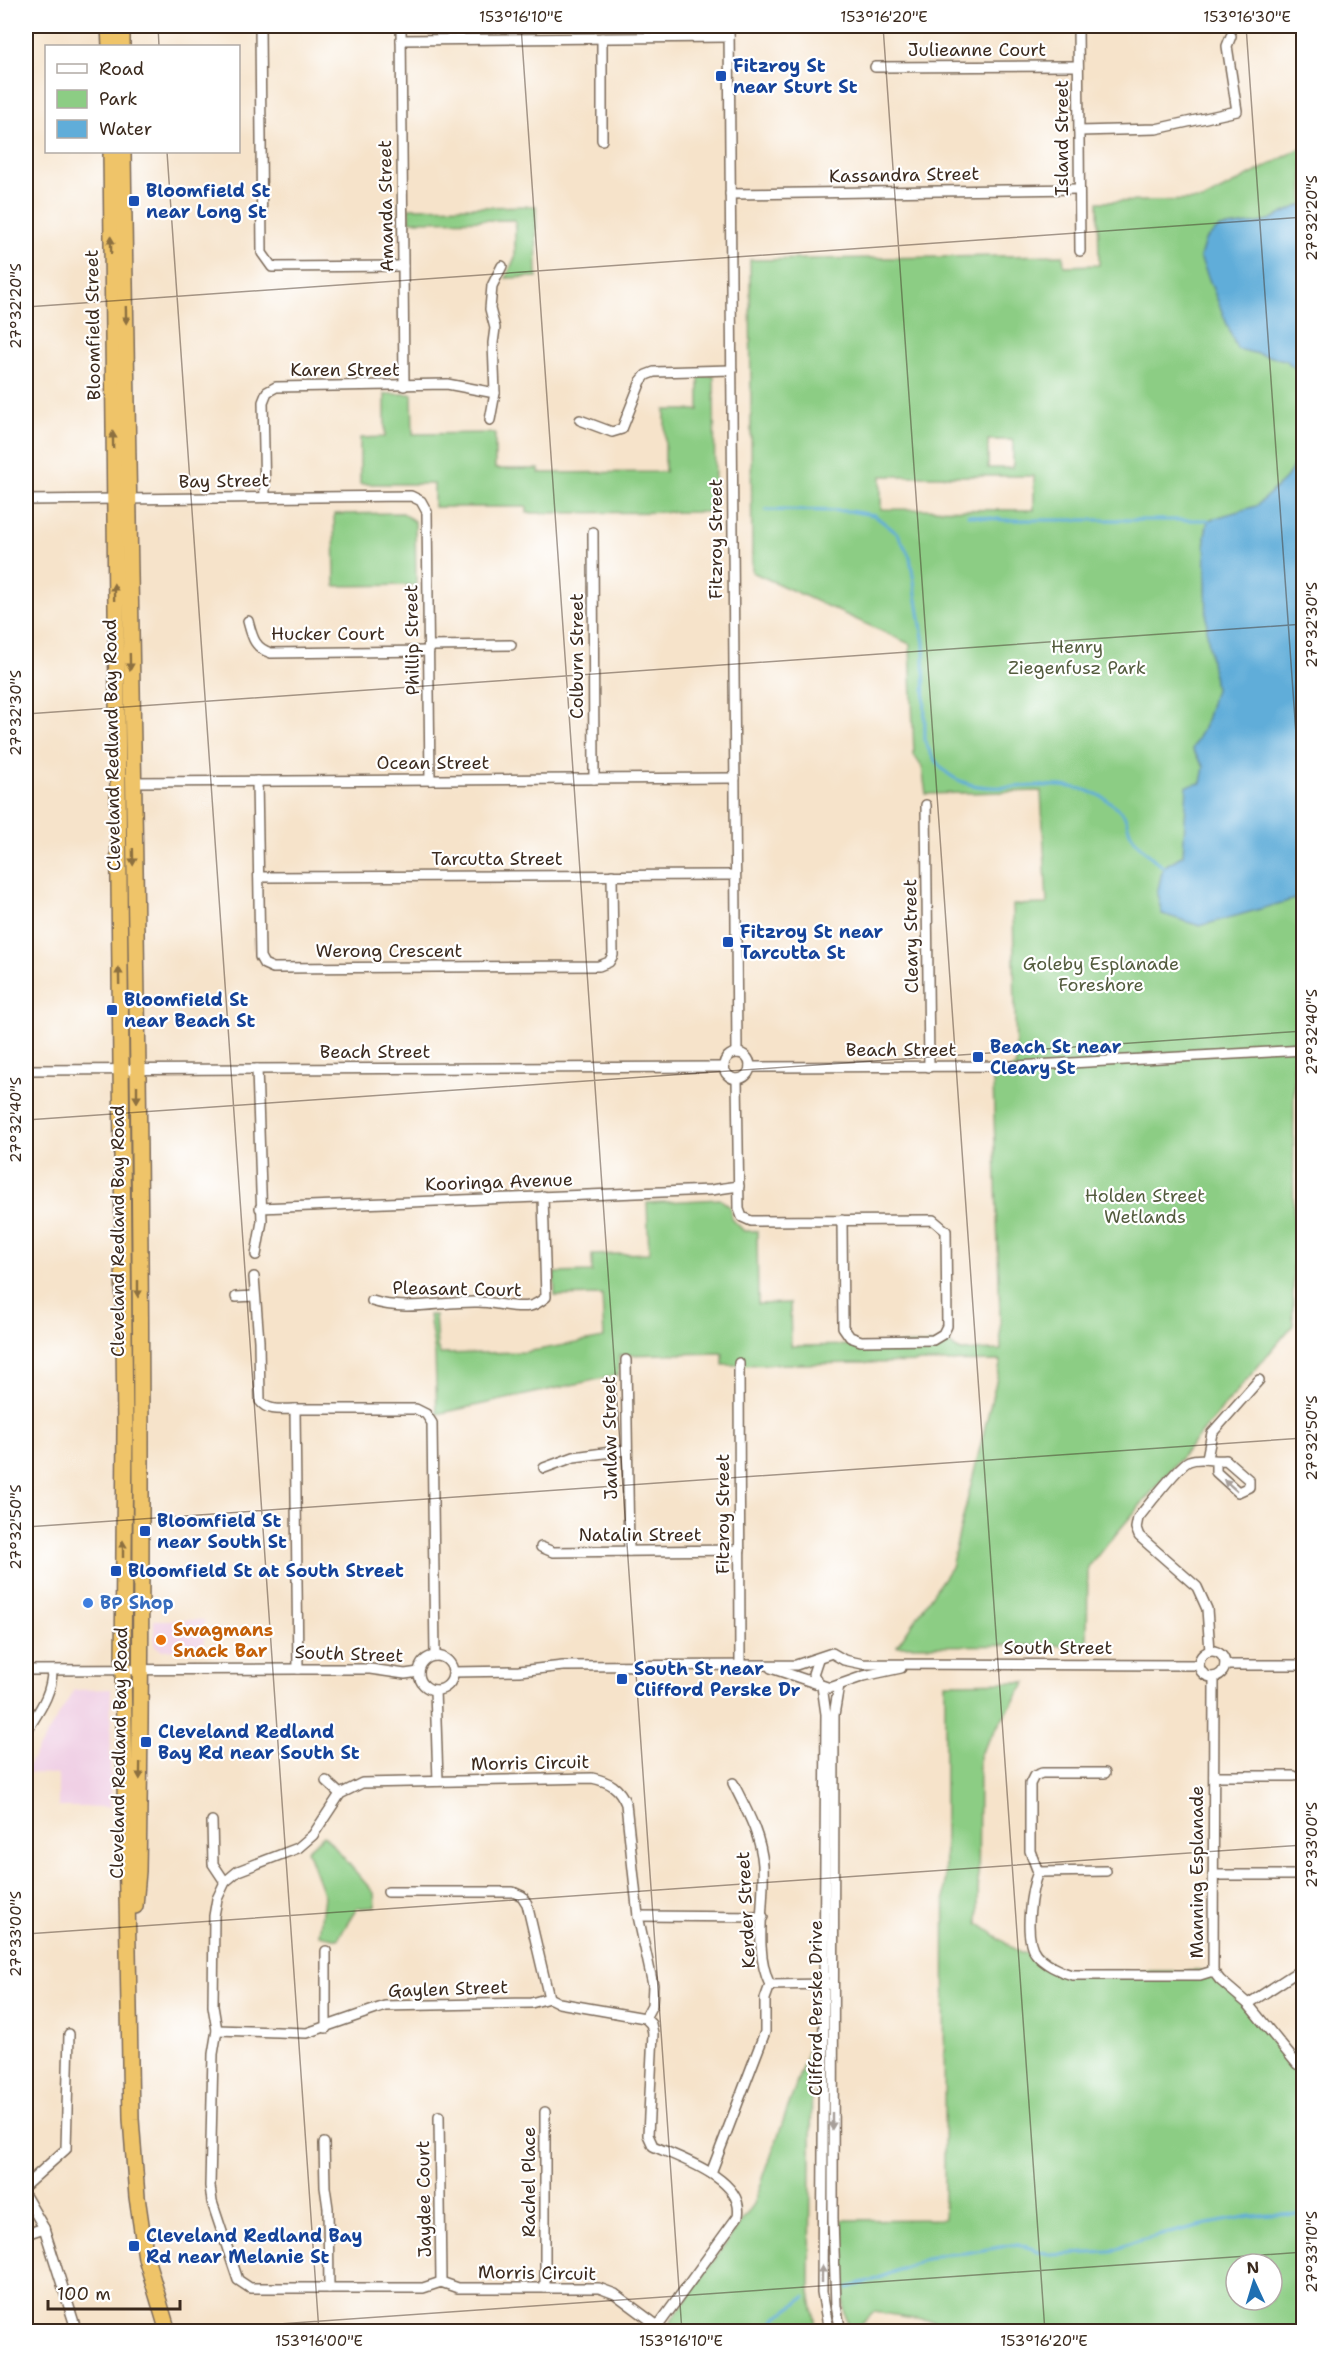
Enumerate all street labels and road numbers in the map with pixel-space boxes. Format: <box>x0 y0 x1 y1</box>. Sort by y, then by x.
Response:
street label: Julieanne Court <box>908 38 1046 62</box>
street label: Island Street <box>1050 80 1074 196</box>
street label: Amanda Street <box>373 140 399 272</box>
street label: Kassandra Street <box>829 162 980 188</box>
street label: Bloomfield Street <box>80 249 106 401</box>
street label: Karen Street <box>290 358 400 382</box>
street label: Bay Street <box>178 468 270 494</box>
street label: Fitzroy Street <box>704 479 728 599</box>
street label: Phillip Street <box>399 584 425 696</box>
street label: Colburn Street <box>565 593 589 719</box>
street label: Cleveland Redland Bay Road <box>98 619 126 871</box>
street label: Hucker Court <box>271 622 385 646</box>
street label: Ocean Street <box>377 751 490 775</box>
street label: Tarcutta Street <box>431 847 563 871</box>
street label: Cleary Street <box>898 878 924 994</box>
street label: Werong Crescent <box>316 939 463 963</box>
street label: Beach Street <box>846 1038 956 1062</box>
street label: Beach Street <box>320 1040 430 1064</box>
street label: Cleveland Redland Bay Road <box>106 1105 130 1357</box>
street label: Kooringa Avenue <box>425 1167 573 1197</box>
street label: Pleasant Court <box>392 1276 522 1302</box>
street label: Janlaw Street <box>597 1376 623 1500</box>
street label: Fitzroy Street <box>711 1454 735 1574</box>
street label: Natalin Street <box>578 1523 702 1547</box>
street label: Cleveland Redland Bay Road <box>105 1627 133 1879</box>
street label: South Street <box>1004 1636 1113 1660</box>
street label: South Street <box>294 1640 404 1668</box>
street label: Morris Circuit <box>471 1750 590 1776</box>
street label: Manning Esplanade <box>1185 1786 1209 1958</box>
street label: Kerder Street <box>731 1851 761 1969</box>
street label: Clifford Perske Drive <box>804 1920 828 2096</box>
street label: Gaylen Street <box>388 1975 509 2003</box>
street label: Rachel Place <box>517 2127 541 2237</box>
street label: Jaydee Court <box>411 2140 437 2258</box>
street label: Morris Circuit <box>478 2260 597 2286</box>

